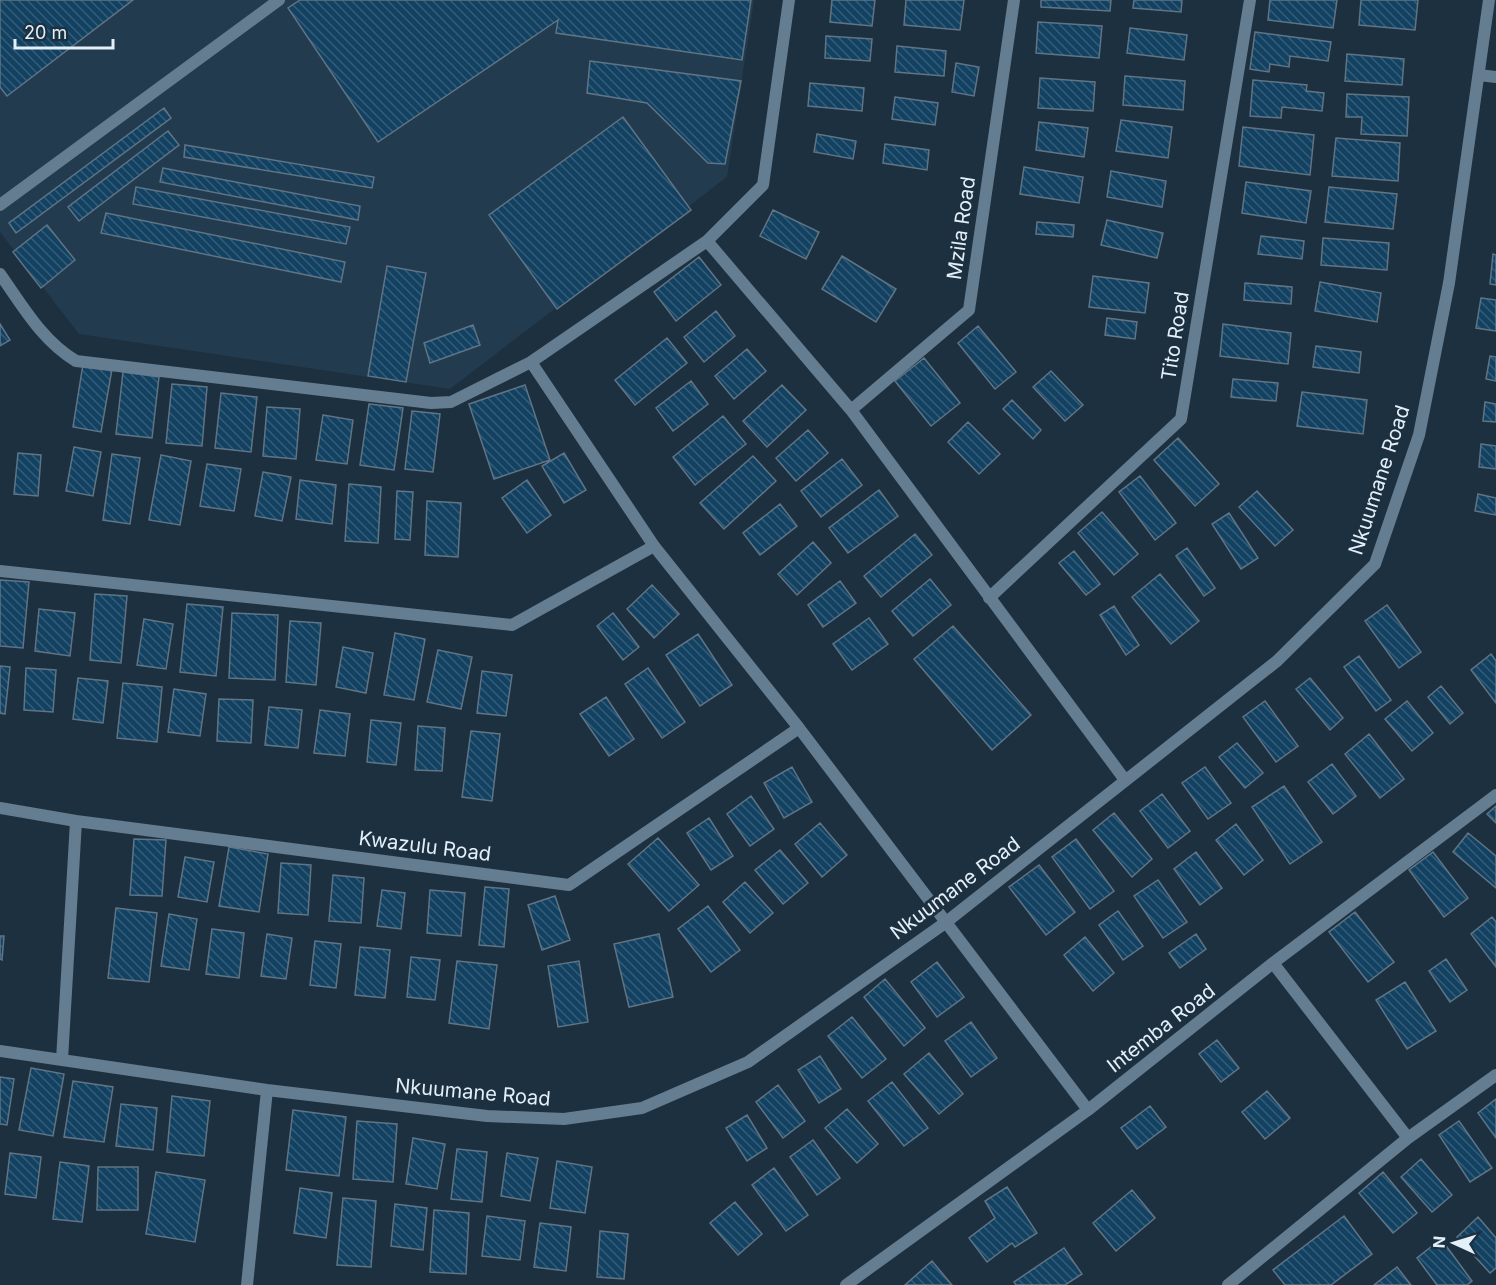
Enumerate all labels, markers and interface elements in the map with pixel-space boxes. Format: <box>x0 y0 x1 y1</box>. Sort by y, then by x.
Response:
scale bar <box>15 12 112 50</box>
text: 20 m <box>24 22 67 43</box>
street label: Mzila Road <box>942 175 980 281</box>
street label: Tito Road <box>1156 290 1194 382</box>
street label: Nkuumane Road <box>1344 402 1414 558</box>
street label: Kwazulu Road <box>357 826 493 866</box>
street label: Nkuumane Road <box>886 832 1024 944</box>
street label: Intemba Road <box>1102 978 1220 1078</box>
street label: Nkuumane Road <box>394 1073 552 1111</box>
north arrow <box>1424 1213 1484 1273</box>
text: N <box>1429 1235 1449 1249</box>

